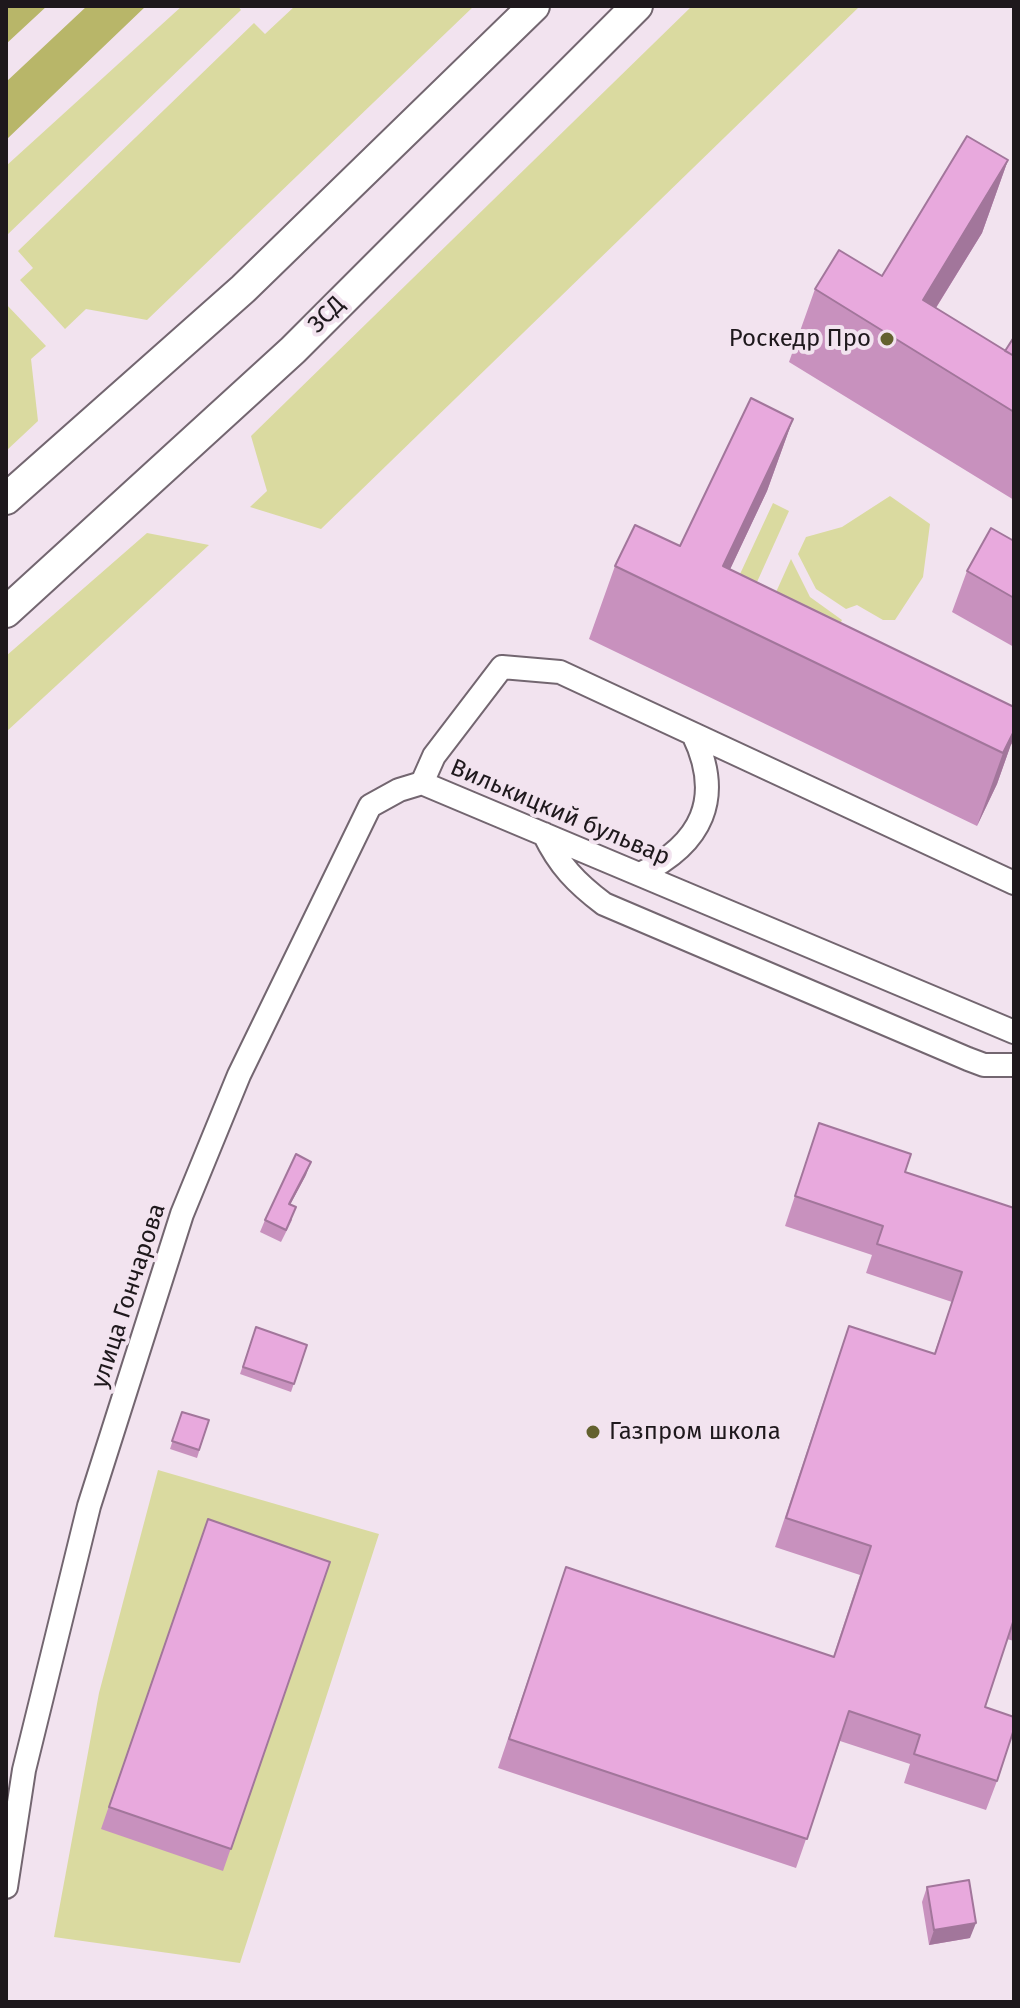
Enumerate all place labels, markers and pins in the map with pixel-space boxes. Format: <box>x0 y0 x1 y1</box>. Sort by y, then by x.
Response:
place label: Роскедр Про <box>729 325 871 353</box>
marker: Роскедр Про <box>878 330 896 348</box>
place label: Газпром школа <box>609 1418 781 1446</box>
marker: Газпром школа <box>584 1423 602 1441</box>

